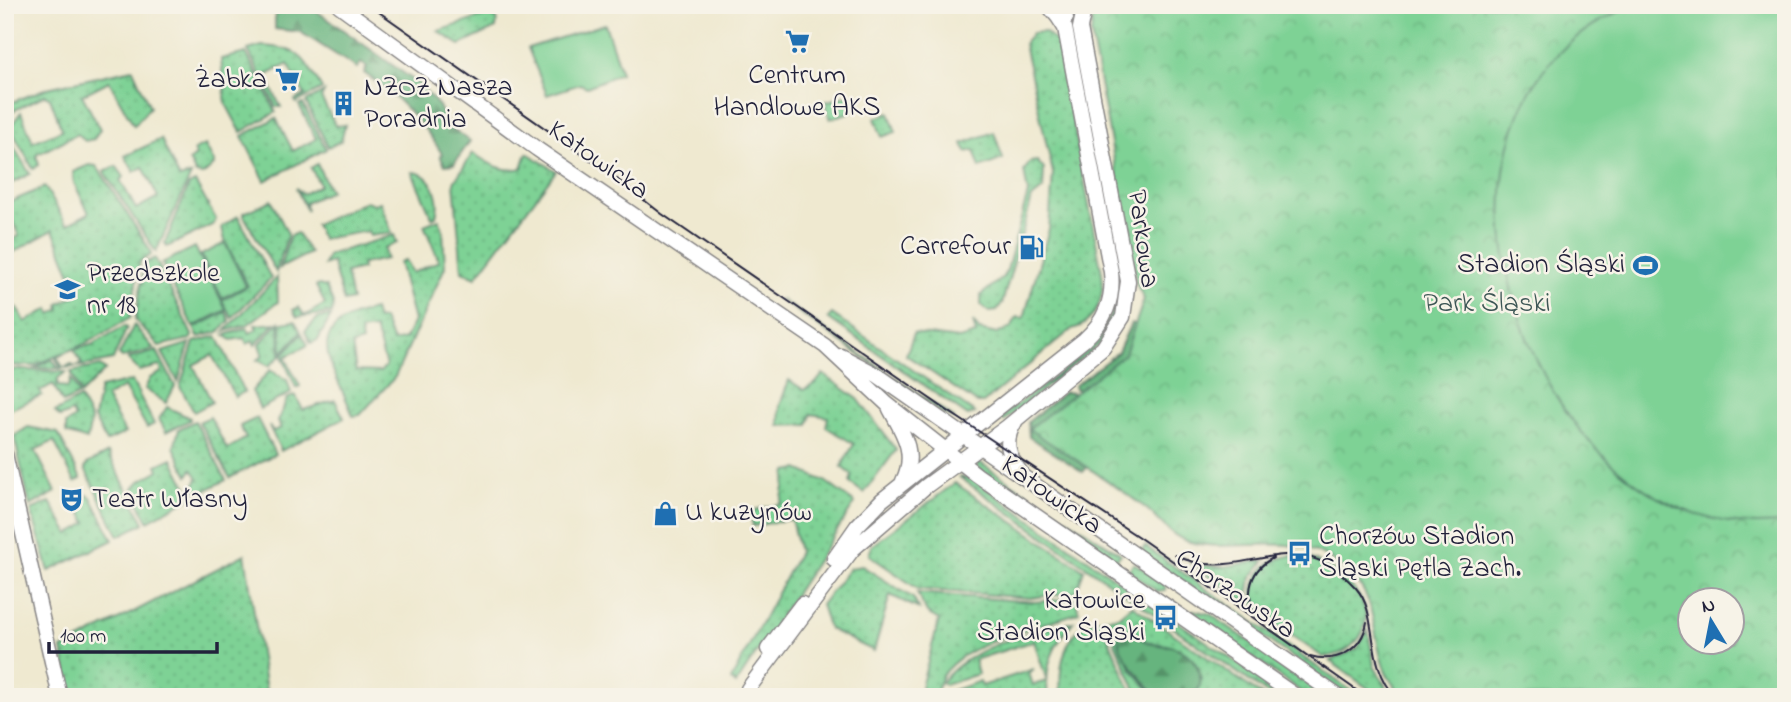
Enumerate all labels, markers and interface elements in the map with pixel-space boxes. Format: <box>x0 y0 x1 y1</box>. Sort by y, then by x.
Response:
supermarket icon: Centrum Handlowe AKS <box>783 28 811 56</box>
place label: Centrum Handlowe AKS <box>714 56 880 129</box>
place label: Żabka <box>195 60 267 101</box>
supermarket icon: Żabka <box>273 66 301 94</box>
place label: NZOZ Nasza Poradnia <box>364 68 513 141</box>
building icon: NZOZ Nasza Poradnia <box>330 90 358 118</box>
street label: Katowicka <box>539 111 657 211</box>
street label: Parkowa <box>1115 187 1169 291</box>
place label: Carrefour <box>900 227 1011 268</box>
fuel station icon: Carrefour <box>1017 233 1045 261</box>
place label: Stadion Śląski <box>1457 245 1625 286</box>
sports icon: Stadion Śląski <box>1631 251 1659 279</box>
place label: Przedszkole nr 18 <box>87 254 220 327</box>
school or university icon: Przedszkole nr 18 <box>53 276 81 304</box>
park label: Park Śląski <box>1424 284 1550 325</box>
street label: Katowicka <box>992 446 1110 546</box>
place label: Teatr Własny <box>92 480 248 521</box>
theatre icon: Teatr Własny <box>58 486 86 514</box>
place label: U kuzynów <box>685 493 812 534</box>
shop icon: U kuzynów <box>651 499 679 527</box>
place label: Chorzów Stadion Śląski Pętla Zach. <box>1319 517 1521 590</box>
street label: Chorzowska <box>1166 539 1304 651</box>
bus stop icon: Chorzów Stadion Śląski Pętla Zach. <box>1285 539 1313 567</box>
place label: Katowice Stadion Śląski <box>977 581 1145 654</box>
north arrow <box>1676 586 1746 656</box>
text: N <box>1700 592 1717 621</box>
bus stop icon: Katowice Stadion Śląski <box>1151 603 1179 631</box>
scale bar <box>49 611 217 655</box>
text: 100 m <box>60 622 106 652</box>

